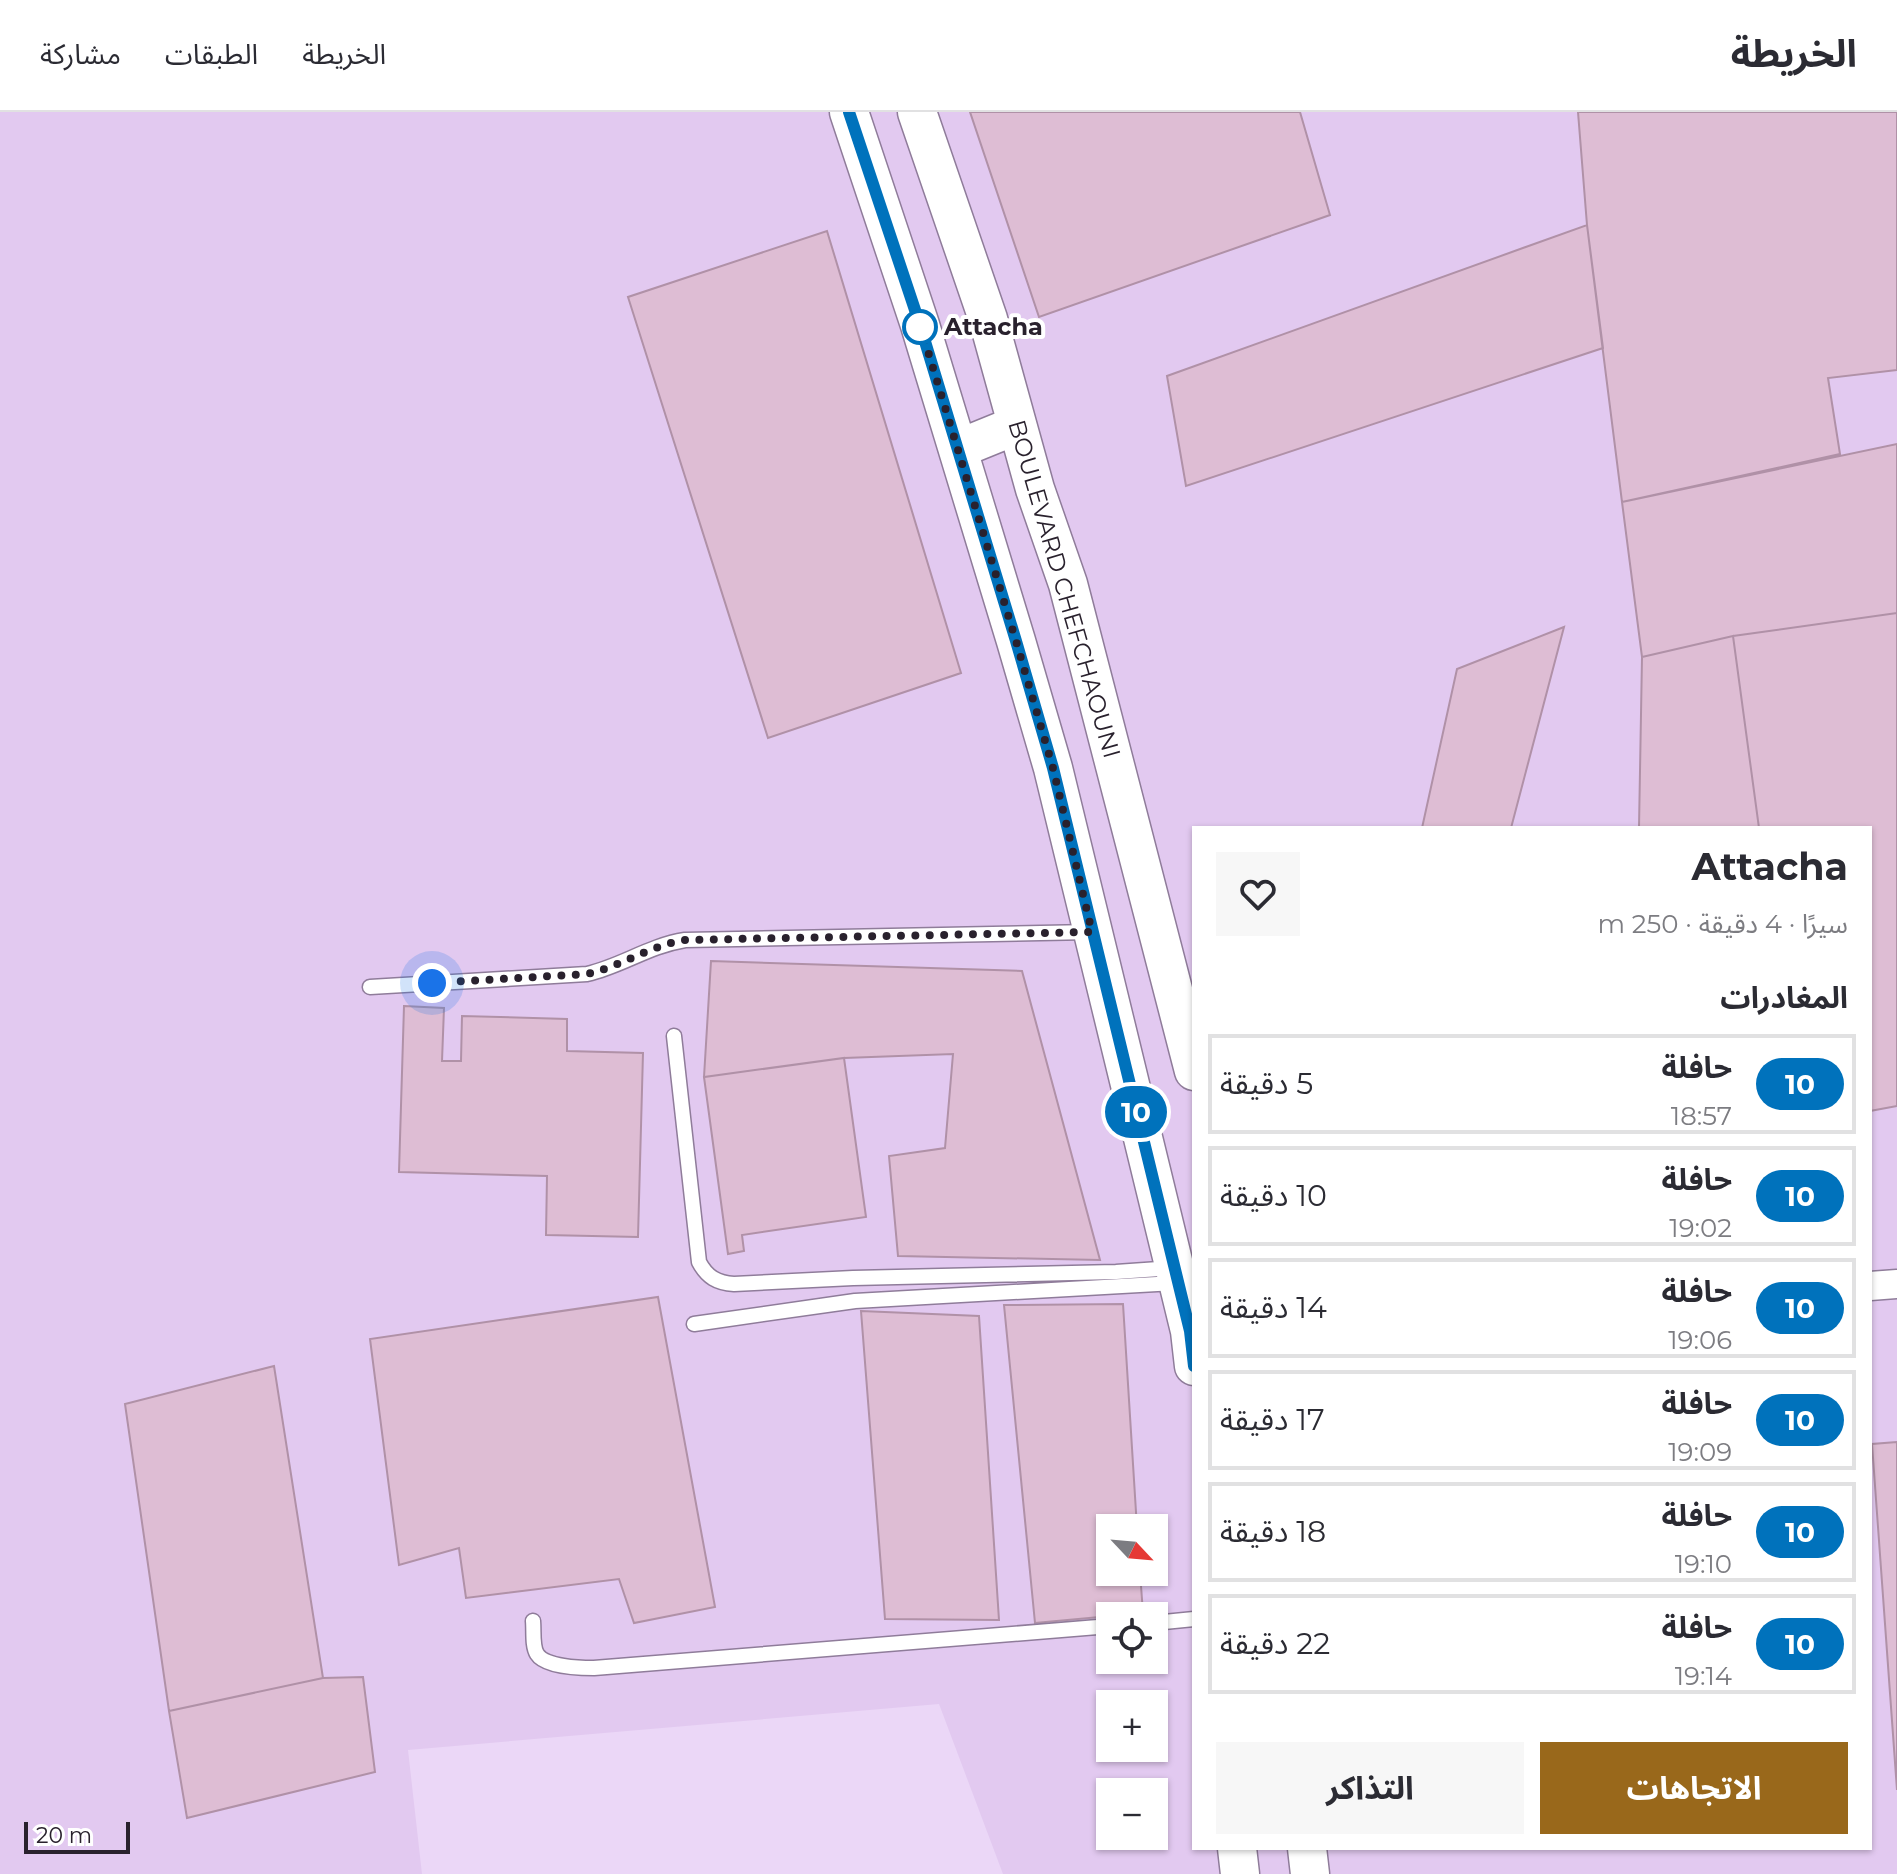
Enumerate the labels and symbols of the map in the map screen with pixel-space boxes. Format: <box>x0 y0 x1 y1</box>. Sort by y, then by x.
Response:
marker: Attacha <box>903 310 937 344</box>
place label: Attacha <box>943 312 1043 341</box>
street label: BOULEVARD CHEFCHAOUNI <box>1002 416 1127 761</box>
your location <box>412 963 452 1003</box>
line badge: 10 <box>1100 1086 1172 1138</box>
north arrow <box>1096 1514 1168 1586</box>
scale bar <box>24 1818 130 1854</box>

